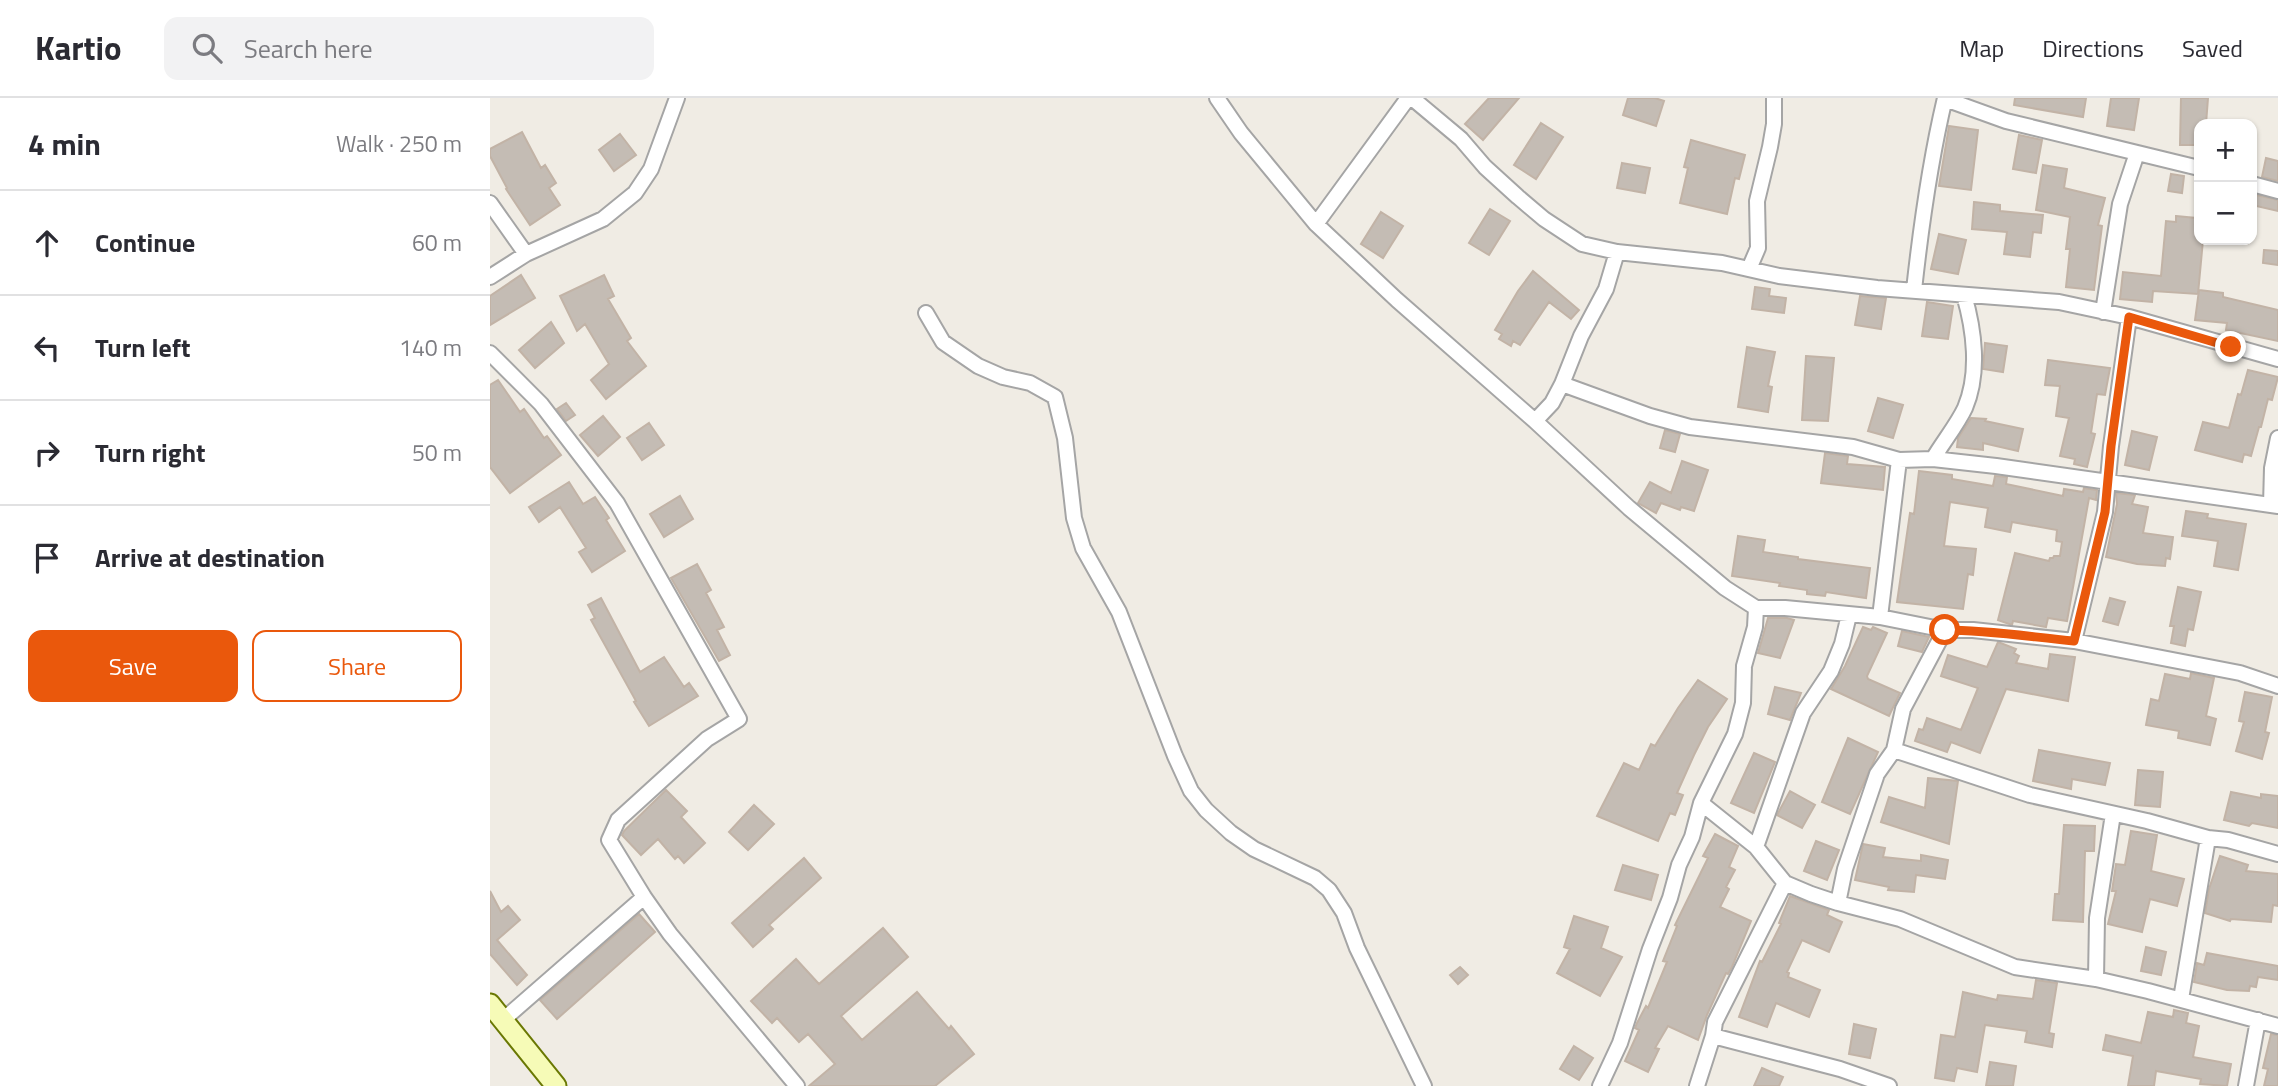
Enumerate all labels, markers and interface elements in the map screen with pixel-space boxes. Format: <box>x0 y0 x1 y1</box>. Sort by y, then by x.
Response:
search box <box>164 17 654 80</box>
text: Kartio <box>35 23 122 73</box>
icon: search <box>188 29 226 67</box>
text: Search here <box>244 29 373 68</box>
text: Map <box>1959 30 2004 66</box>
text: Directions <box>2042 30 2144 66</box>
text: Saved <box>2182 30 2243 66</box>
map controls <box>2194 119 2257 245</box>
button: + <box>2194 119 2257 182</box>
text: 4 min <box>28 121 101 167</box>
text: Walk · 250 m <box>336 126 462 161</box>
button: − <box>2194 182 2257 245</box>
text: Continue <box>95 223 195 262</box>
icon: ahead <box>28 224 66 262</box>
text: 60 m <box>412 225 462 260</box>
text: Turn left <box>95 328 190 367</box>
icon: left <box>28 329 66 367</box>
text: 140 m <box>399 330 462 365</box>
route end <box>2215 331 2246 362</box>
text: Turn right <box>95 433 206 472</box>
icon: right <box>28 434 66 472</box>
text: 50 m <box>412 435 462 470</box>
text: Arrive at destination <box>95 538 325 577</box>
icon: arrive <box>28 539 66 577</box>
route start <box>1929 614 1960 645</box>
button: Save <box>28 630 238 702</box>
button: Share <box>252 630 462 702</box>

